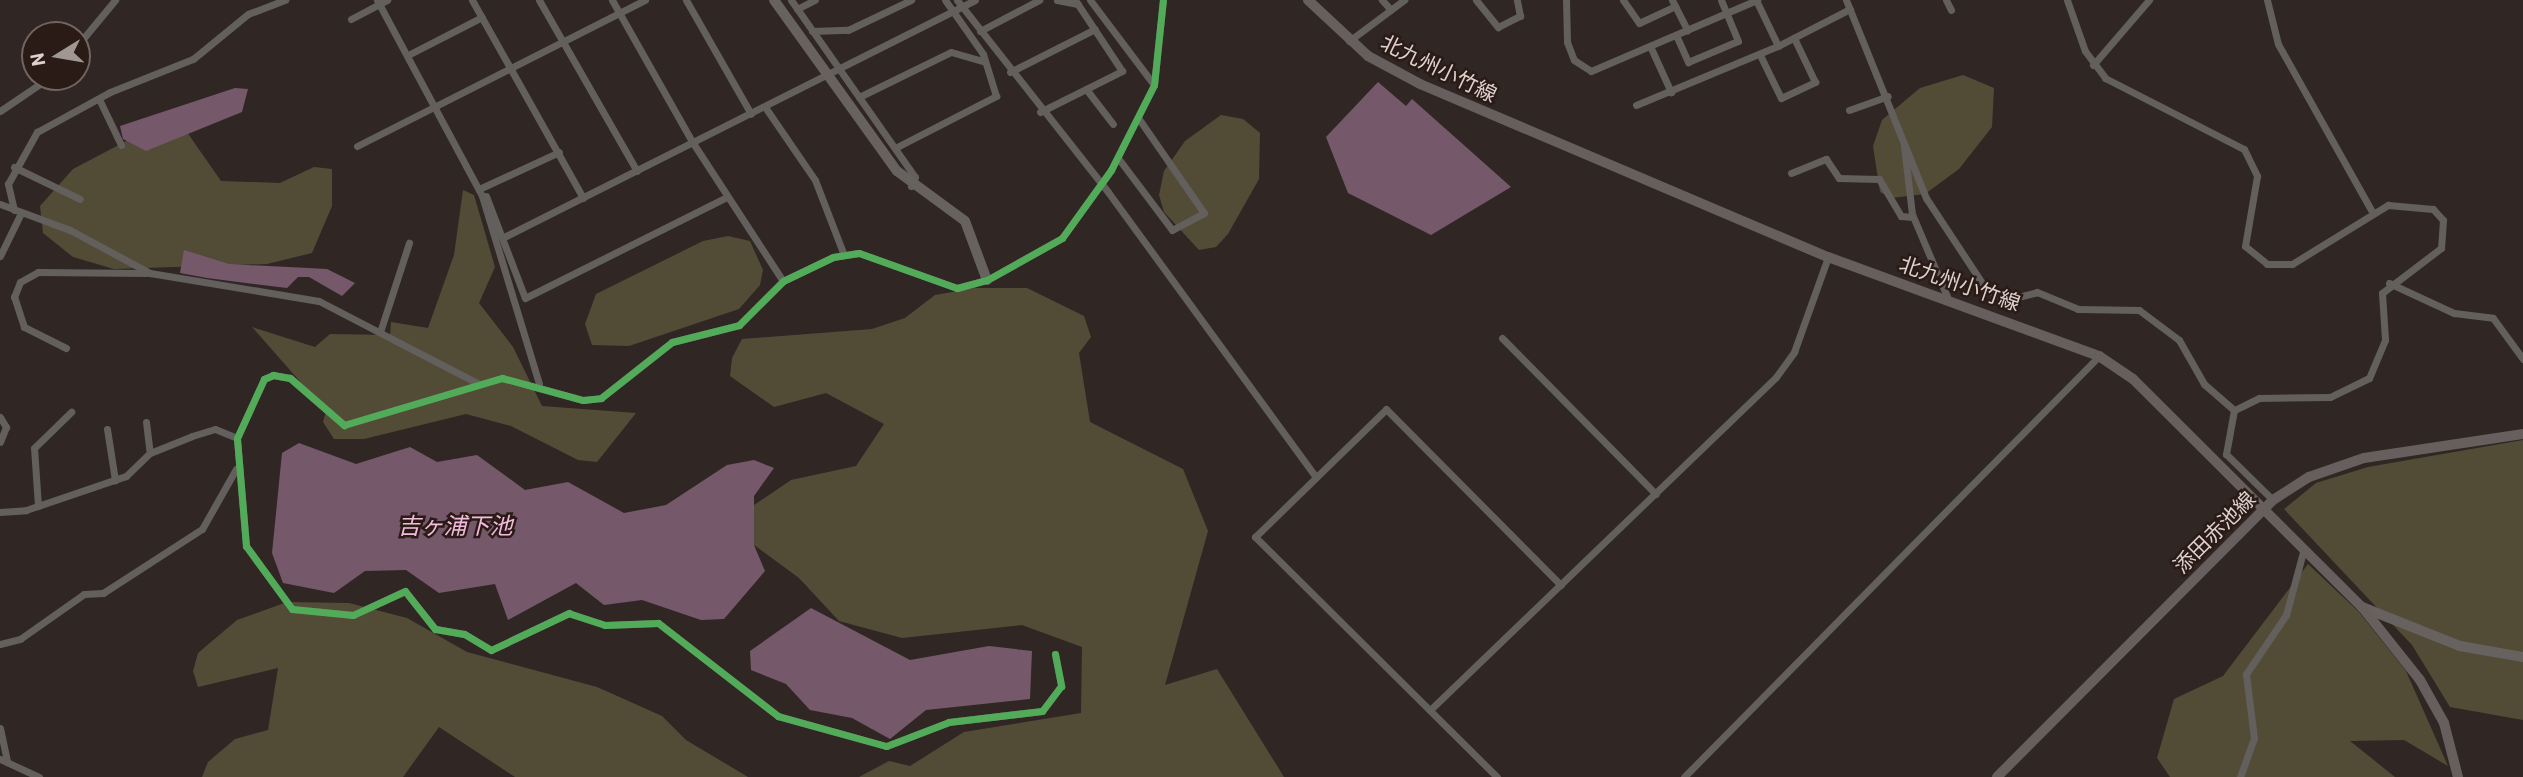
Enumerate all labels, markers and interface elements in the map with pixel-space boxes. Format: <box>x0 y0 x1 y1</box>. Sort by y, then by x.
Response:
north arrow <box>21 21 91 91</box>
street label: 北九州小竹線 <box>1377 29 1501 107</box>
text: N <box>24 51 49 68</box>
street label: 北九州小竹線 <box>1896 251 2024 315</box>
street label: 添田赤池線 <box>2168 486 2260 578</box>
water label: 吉ヶ浦下池 <box>398 511 512 539</box>

